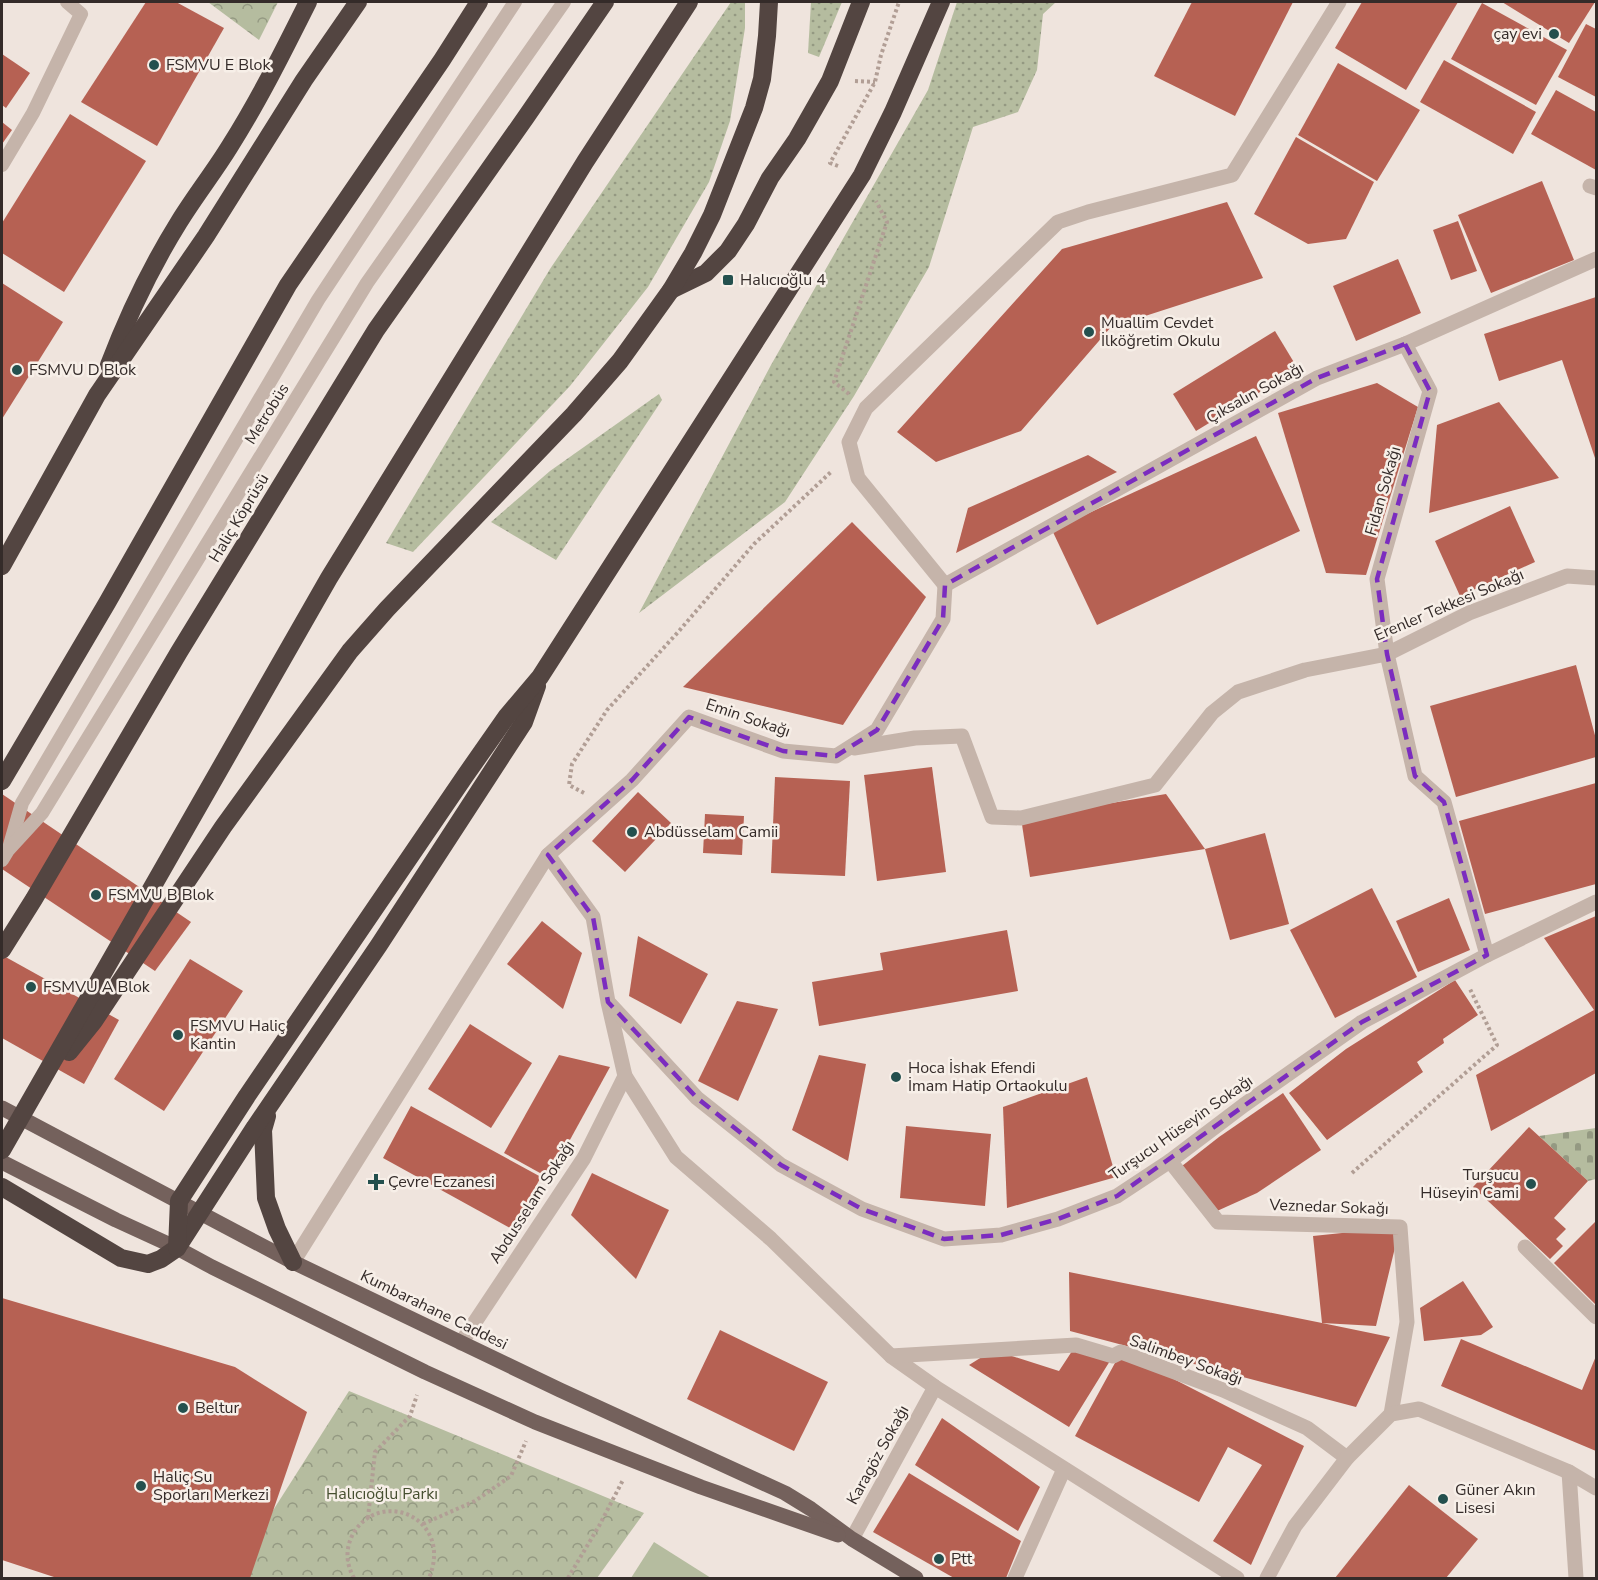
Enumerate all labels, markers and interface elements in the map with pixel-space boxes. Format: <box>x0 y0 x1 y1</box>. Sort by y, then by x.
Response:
place label: çay evi <box>1494 23 1542 45</box>
marker: çay evi <box>1547 27 1561 41</box>
place label: FSMVU E Blok <box>166 54 272 76</box>
marker: FSMVU E Blok <box>147 58 161 72</box>
place label: Halıcıoğlu 4 <box>740 269 826 291</box>
marker: Halıcıoğlu 4 <box>721 273 735 287</box>
place label: Muallim Cevdet İlköğretim Okulu <box>1101 312 1220 352</box>
marker: Muallim Cevdet İlköğretim Okulu <box>1082 325 1096 339</box>
street label: Çıksalın Sokağı <box>1202 357 1308 429</box>
place label: FSMVU D Blok <box>29 359 137 381</box>
marker: FSMVU D Blok <box>10 363 24 377</box>
street label: Metrobüs <box>240 379 294 449</box>
street label: Fidan Sokağı <box>1360 444 1406 538</box>
street label: Haliç Köprüsü <box>204 469 274 567</box>
street label: Erenler Tekkesi Sokağı <box>1371 564 1527 646</box>
street label: Emin Sokağı <box>703 693 793 743</box>
place label: Abdüsselam Camii <box>644 821 778 843</box>
marker: Abdüsselam Camii <box>625 825 639 839</box>
place label: FSMVU B Blok <box>108 884 215 906</box>
marker: FSMVU B Blok <box>89 888 103 902</box>
place label: FSMVU A Blok <box>43 976 151 998</box>
marker: FSMVU A Blok <box>24 980 38 994</box>
place label: FSMVU Haliç Kantin <box>190 1015 286 1055</box>
marker: FSMVU Haliç Kantin <box>171 1028 185 1042</box>
place label: Hoca İshak Efendi İmam Hatip Ortaokulu <box>908 1057 1068 1097</box>
marker: Hoca İshak Efendi İmam Hatip Ortaokulu <box>889 1070 903 1084</box>
street label: Turşucu Hüseyin Sokağı <box>1105 1070 1257 1186</box>
street label: Abdusselam Sokağı <box>484 1136 580 1268</box>
place label: Turşucu Hüseyin Cami <box>1420 1164 1519 1204</box>
place label: Çevre Eczanesi <box>388 1171 495 1193</box>
marker: Çevre Eczanesi <box>369 1175 383 1189</box>
marker: Turşucu Hüseyin Cami <box>1524 1177 1538 1191</box>
street label: Veznedar Sokağı <box>1268 1194 1389 1220</box>
street label: Kumbarahane Caddesi <box>357 1265 511 1355</box>
street label: Salimbey Sokağı <box>1126 1329 1246 1391</box>
place label: Beltur <box>195 1397 239 1419</box>
marker: Beltur <box>176 1401 190 1415</box>
street label: Karagöz Sokağı <box>842 1401 914 1509</box>
place label: Haliç Su Sporları Merkezi <box>153 1466 269 1506</box>
marker: Haliç Su Sporları Merkezi <box>134 1479 148 1493</box>
place label: Güner Akın Lisesi <box>1455 1479 1536 1519</box>
park label: Halıcıoğlu Parkı <box>326 1483 438 1505</box>
marker: Güner Akın Lisesi <box>1436 1492 1450 1506</box>
place label: Ptt <box>951 1548 973 1570</box>
marker: Ptt <box>932 1552 946 1566</box>

